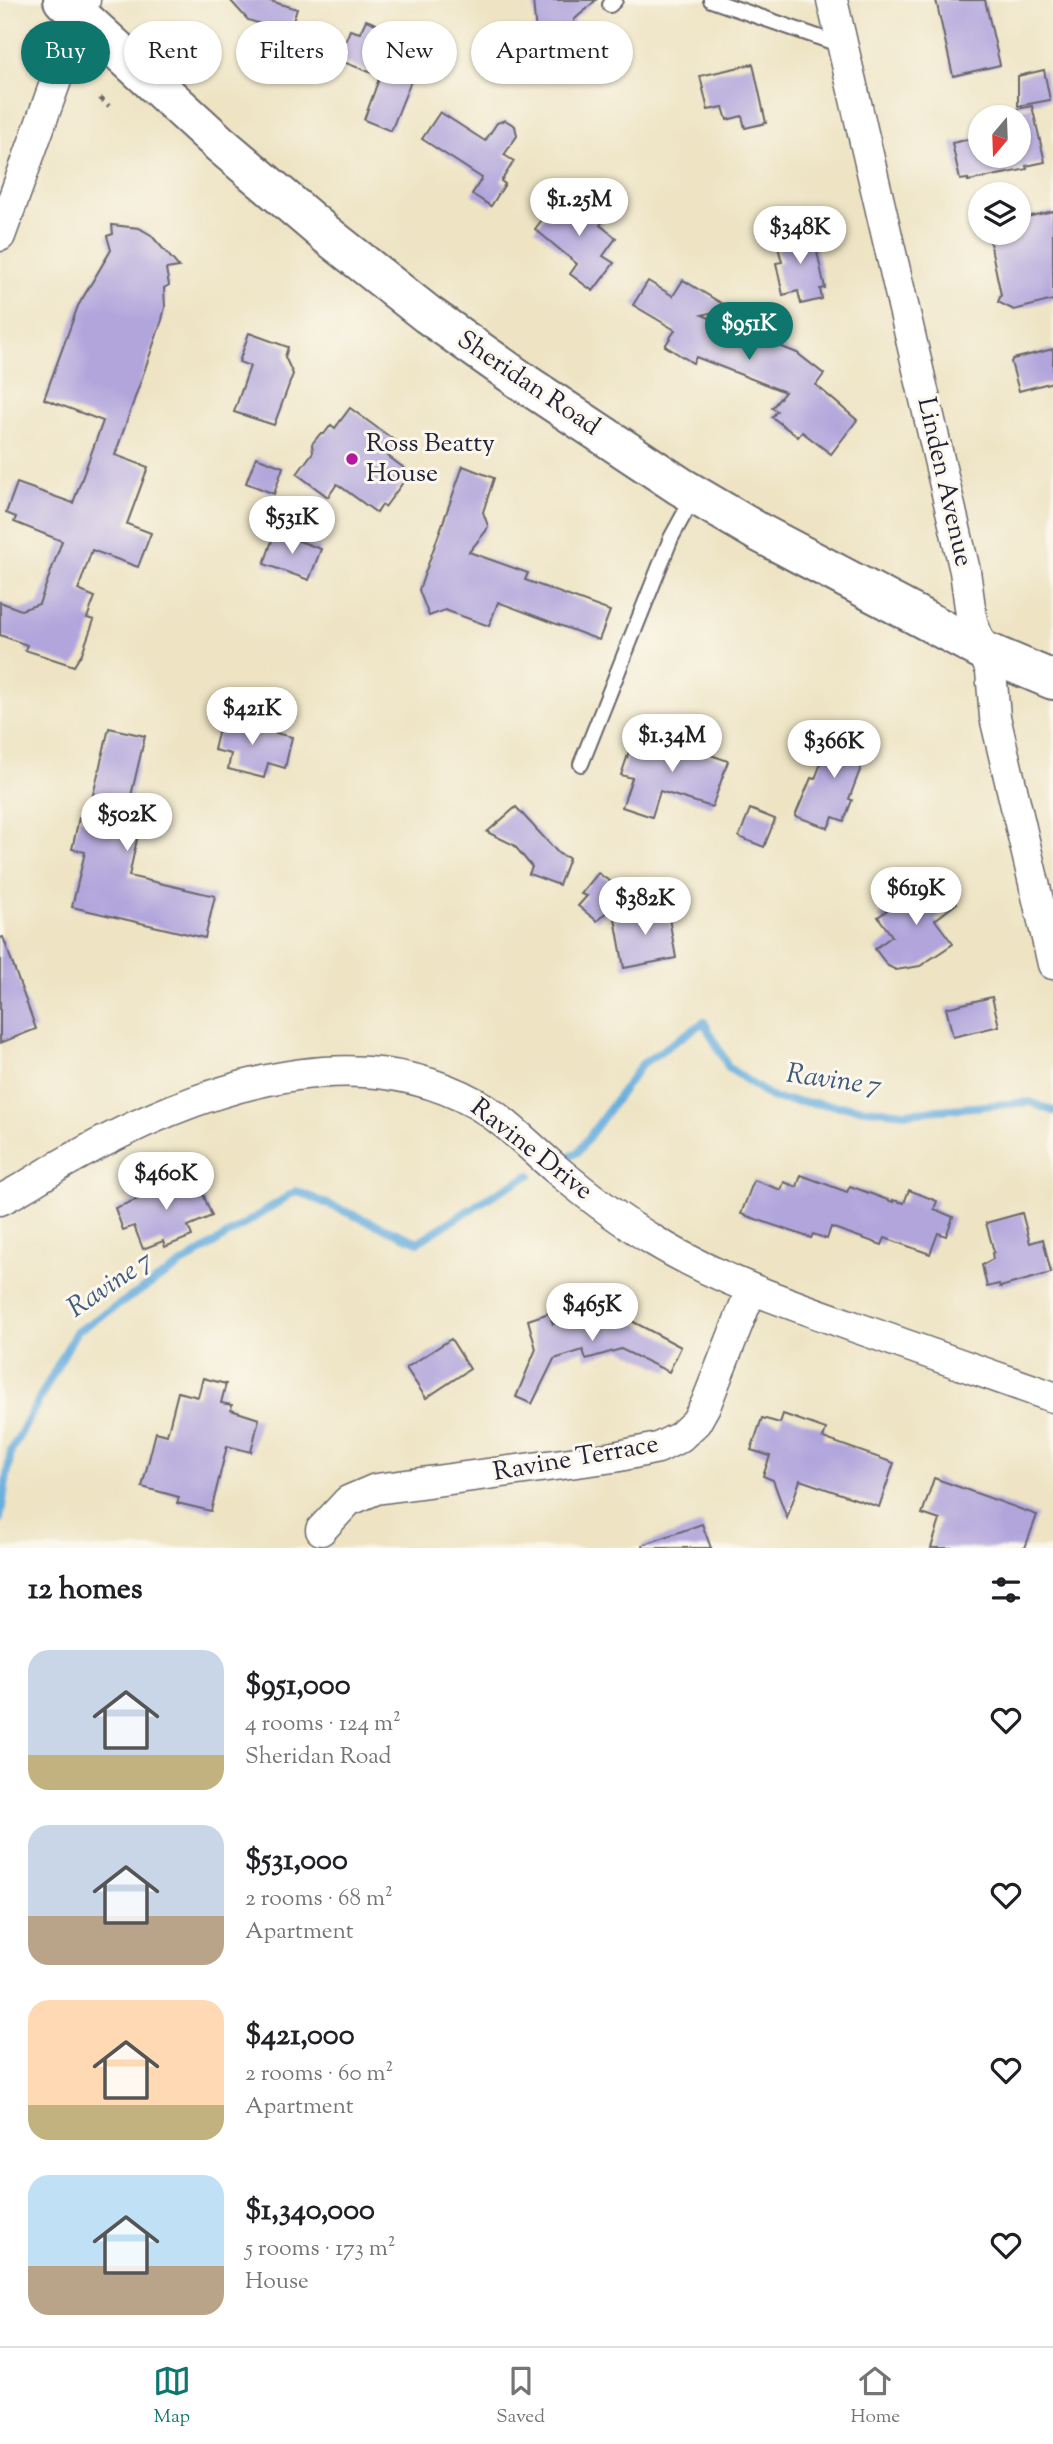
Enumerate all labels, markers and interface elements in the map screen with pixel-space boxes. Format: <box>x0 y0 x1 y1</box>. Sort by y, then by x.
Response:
chip: Buy <box>21 21 110 84</box>
chip: Rent <box>124 21 222 84</box>
chip: Filters <box>236 21 348 84</box>
chip: New <box>362 21 457 84</box>
chip: Apartment <box>471 21 633 84</box>
north arrow <box>968 105 1031 168</box>
map controls <box>968 105 1031 245</box>
pin: $1.25M <box>522 178 636 238</box>
button: layers <box>968 182 1031 245</box>
text: $1.25M <box>546 184 612 217</box>
pin: $348K <box>751 206 849 266</box>
text: $348K <box>769 212 831 245</box>
pin: $951K <box>700 302 798 362</box>
text: $951K <box>721 308 777 341</box>
street label: Sheridan Road <box>449 322 607 446</box>
street label: Linden Avenue <box>907 394 981 570</box>
place label: Ross Beatty House <box>366 426 495 493</box>
marker: Ross Beatty House <box>344 451 360 467</box>
pin: $531K <box>243 496 341 556</box>
text: $531K <box>265 502 319 535</box>
pin: $421K <box>203 688 301 747</box>
text: $421K <box>222 693 282 726</box>
pin: $1.34M <box>615 714 729 774</box>
text: $1.34M <box>638 720 706 753</box>
pin: $366K <box>785 720 883 780</box>
text: $366K <box>804 726 864 759</box>
pin: $502K <box>78 794 176 853</box>
text: $502K <box>97 799 157 832</box>
pin: $619K <box>867 867 965 927</box>
text: $619K <box>887 873 945 906</box>
pin: $382K <box>596 878 694 937</box>
text: $382K <box>615 883 675 916</box>
water label: Ravine 7 <box>784 1054 884 1108</box>
street label: Ravine Drive <box>462 1090 600 1210</box>
pin: $460K <box>117 1152 215 1212</box>
text: $460K <box>134 1158 198 1191</box>
water label: Ravine 7 <box>60 1242 162 1328</box>
pin: $465K <box>543 1284 641 1343</box>
text: $465K <box>562 1289 622 1322</box>
street label: Ravine Terrace <box>490 1426 662 1492</box>
text: 12 homes <box>28 1569 143 1612</box>
icon: filters <box>987 1571 1025 1609</box>
text: $951,000 <box>245 1665 351 1708</box>
icon: home <box>84 1678 168 1762</box>
icon: heart <box>987 1701 1025 1739</box>
text: 4 rooms · 124 m² <box>245 1708 401 1741</box>
text: Sheridan Road <box>245 1741 392 1774</box>
text: $531,000 <box>245 1840 348 1883</box>
icon: home <box>84 1853 168 1937</box>
icon: heart <box>987 1876 1025 1914</box>
text: 2 rooms · 68 m² <box>245 1883 393 1916</box>
text: Apartment <box>245 1916 354 1949</box>
text: $421,000 <box>245 2015 355 2058</box>
icon: home <box>84 2028 168 2112</box>
icon: heart <box>987 2051 1025 2089</box>
text: 2 rooms · 60 m² <box>245 2058 393 2091</box>
text: Apartment <box>245 2091 354 2124</box>
text: $1,340,000 <box>245 2190 375 2233</box>
icon: home <box>84 2203 168 2287</box>
icon: heart <box>987 2226 1025 2264</box>
text: 5 rooms · 173 m² <box>245 2233 396 2266</box>
text: House <box>245 2266 309 2299</box>
tab: Map <box>153 2362 191 2431</box>
tab: Saved <box>496 2362 545 2431</box>
tab: Home <box>850 2362 900 2431</box>

